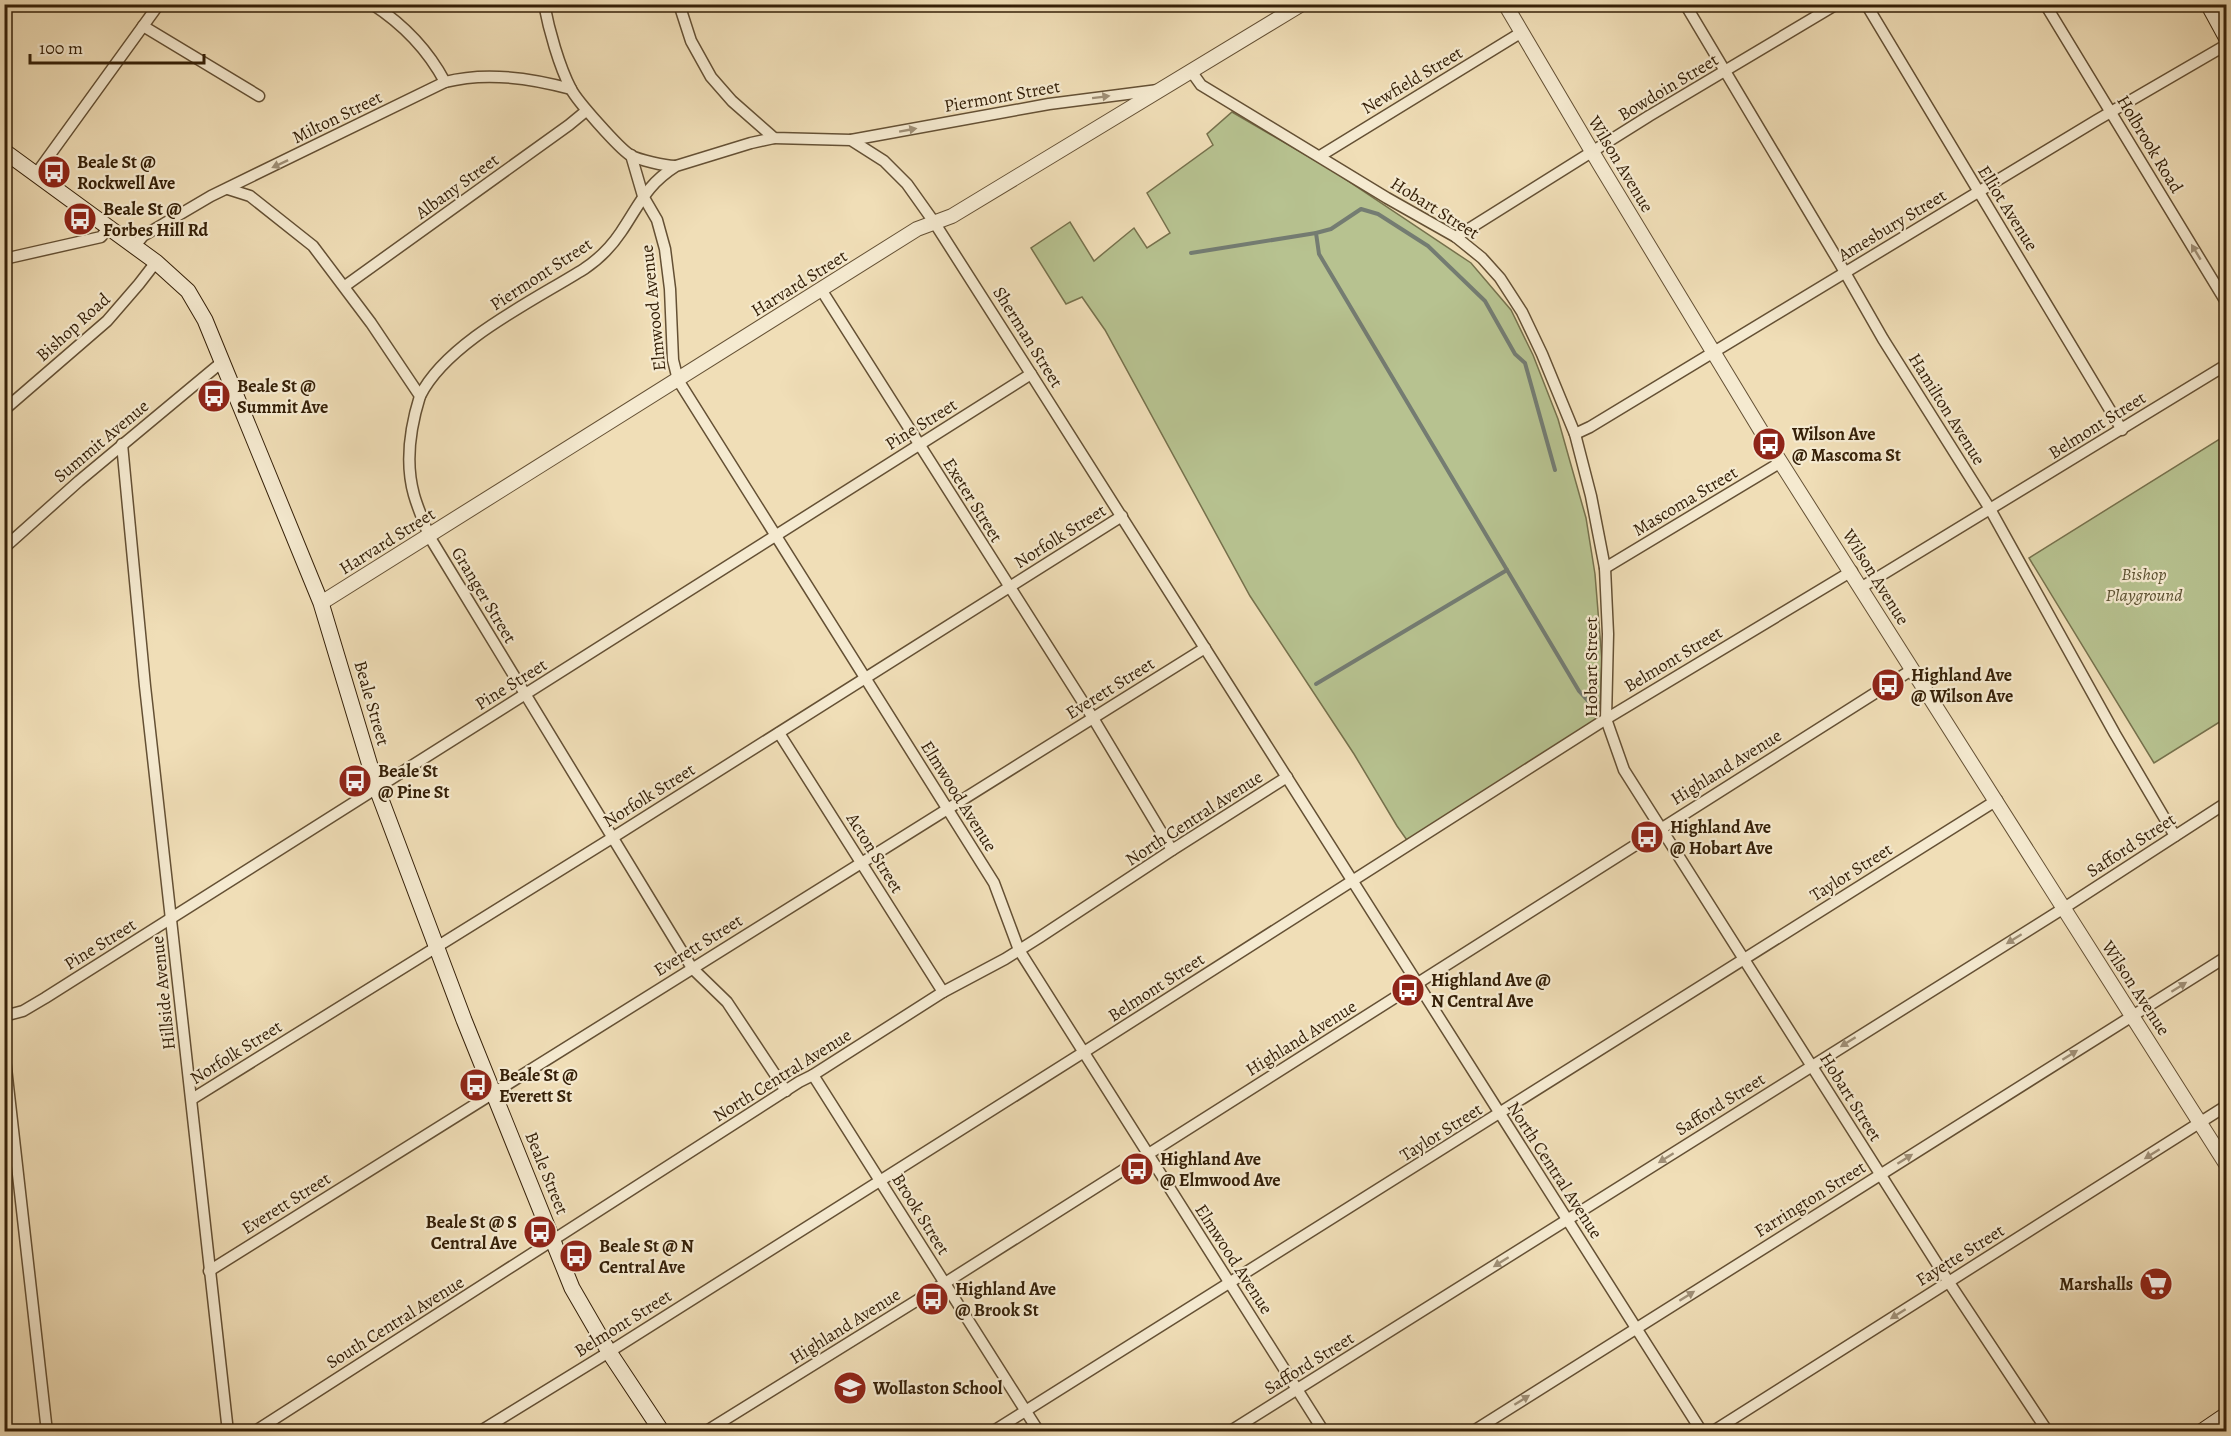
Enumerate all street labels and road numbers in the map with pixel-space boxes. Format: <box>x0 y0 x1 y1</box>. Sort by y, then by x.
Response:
street label: Newfield Street <box>1357 40 1467 120</box>
street label: Bowdoin Street <box>1613 48 1723 126</box>
street label: Piermont Street <box>942 74 1062 118</box>
street label: Milton Street <box>288 85 386 149</box>
street label: Holbrook Road <box>2111 91 2189 198</box>
street label: Wilson Avenue <box>1582 110 1659 217</box>
street label: Albany Street <box>410 148 504 225</box>
street label: Elliot Avenue <box>1972 161 2044 255</box>
street label: Hobart Street <box>1386 171 1484 245</box>
street label: Amesbury Street <box>1833 183 1951 267</box>
street label: Piermont Street <box>485 232 597 316</box>
street label: Elmwood Avenue <box>634 244 672 372</box>
street label: Harvard Street <box>746 244 852 322</box>
street label: Sherman Street <box>987 282 1069 392</box>
street label: Bishop Road <box>31 287 115 367</box>
street label: Hamilton Avenue <box>1903 348 1991 470</box>
street label: Belmont Street <box>2044 385 2150 464</box>
street label: Pine Street <box>880 392 962 456</box>
street label: Summit Avenue <box>48 394 154 488</box>
street label: Exeter Street <box>937 453 1009 547</box>
street label: Mascoma Street <box>1628 460 1742 542</box>
street label: Norfolk Street <box>1009 498 1111 574</box>
street label: Harvard Street <box>334 502 440 580</box>
street label: Wilson Avenue <box>1836 524 1915 629</box>
street label: Granger Street <box>446 542 522 648</box>
street label: Hobart Street <box>1579 617 1603 717</box>
street label: Belmont Street <box>1619 620 1727 698</box>
street label: Everett Street <box>1061 651 1159 725</box>
street label: Pine Street <box>470 652 552 716</box>
street label: Beale Street <box>348 658 396 748</box>
street label: Highland Avenue <box>1666 723 1786 811</box>
street label: Elmwood Avenue <box>915 736 1003 856</box>
street label: Norfolk Street <box>598 757 700 833</box>
street label: North Central Avenue <box>1121 765 1267 871</box>
street label: Acton Street <box>840 807 909 898</box>
street label: Safford Street <box>2082 807 2180 883</box>
street label: Taylor Street <box>1805 837 1897 907</box>
street label: Everett Street <box>649 908 747 982</box>
street label: Pine Street <box>59 912 141 976</box>
street label: Hillside Avenue <box>145 935 181 1051</box>
street label: Wilson Avenue <box>2096 935 2176 1040</box>
street label: Belmont Street <box>1103 947 1209 1027</box>
street label: Highland Avenue <box>1241 994 1361 1082</box>
street label: Norfolk Street <box>185 1014 287 1090</box>
street label: North Central Avenue <box>708 1023 856 1127</box>
street label: Hobart Street <box>1814 1048 1888 1146</box>
street label: Safford Street <box>1670 1067 1770 1141</box>
street label: Taylor Street <box>1395 1097 1487 1167</box>
street label: North Central Avenue <box>1502 1097 1608 1243</box>
street label: Beale Street <box>520 1128 574 1218</box>
street label: Farrington Street <box>1750 1155 1870 1243</box>
street label: Everett Street <box>237 1166 335 1240</box>
street label: Brook Street <box>886 1169 956 1259</box>
street label: Elmwood Avenue <box>1189 1199 1279 1319</box>
street label: Fayette Street <box>1911 1218 2009 1292</box>
street label: South Central Avenue <box>321 1270 469 1374</box>
street label: Highland Avenue <box>785 1282 905 1370</box>
street label: Belmont Street <box>570 1283 676 1362</box>
street label: Safford Street <box>1259 1326 1359 1400</box>

